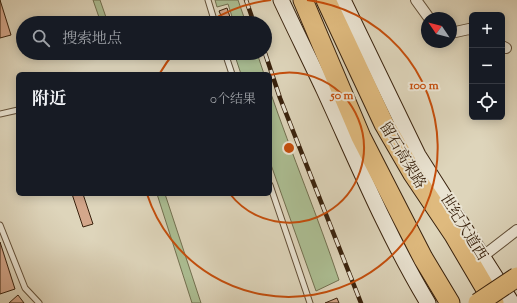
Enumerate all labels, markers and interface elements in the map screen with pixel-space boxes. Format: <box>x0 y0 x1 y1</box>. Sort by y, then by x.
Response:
north arrow <box>421 12 457 48</box>
map controls <box>469 12 505 120</box>
button: + <box>469 12 505 48</box>
search box <box>16 16 272 60</box>
icon: search <box>30 27 52 49</box>
text: 搜索地点 <box>62 29 122 50</box>
button: − <box>469 48 505 84</box>
text: 100 m <box>408 77 439 95</box>
button: locate <box>469 84 505 120</box>
text: 50 m <box>330 87 354 105</box>
text: 附近 <box>32 88 66 112</box>
text: 0个结果 <box>210 91 256 109</box>
street label: 留石高架路 <box>373 118 430 193</box>
centre of rings <box>282 141 296 155</box>
street label: 世纪大道西 <box>434 190 492 265</box>

